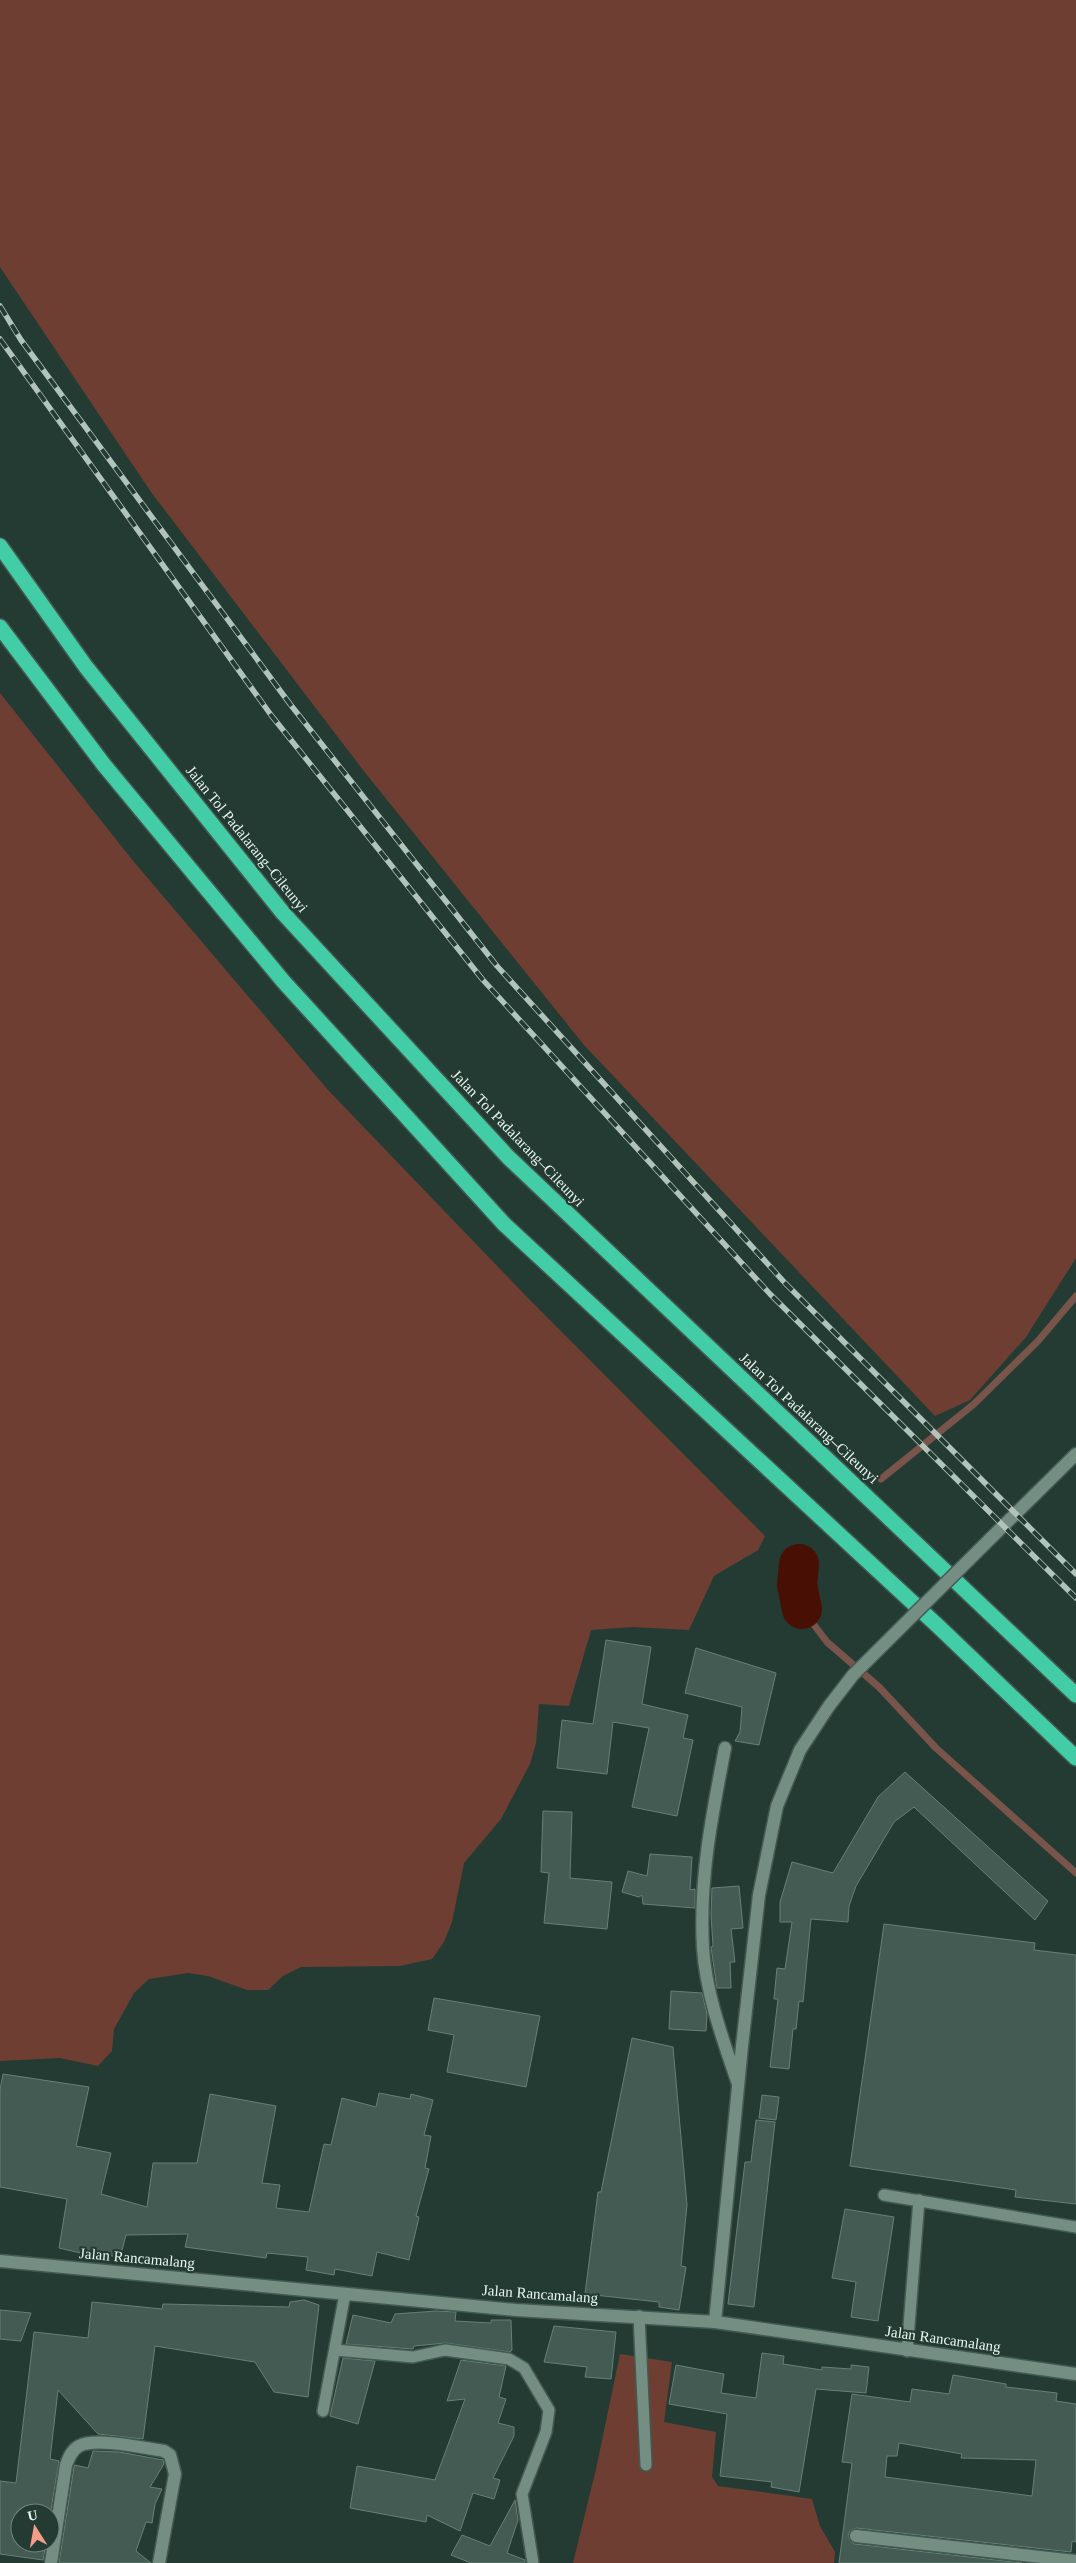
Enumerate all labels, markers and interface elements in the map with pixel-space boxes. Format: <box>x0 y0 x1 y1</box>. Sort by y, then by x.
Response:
street label: Jalan Tol Padalarang–Cileunyi <box>183 763 311 915</box>
street label: Jalan Tol Padalarang–Cileunyi <box>448 1066 588 1210</box>
street label: Jalan Tol Padalarang–Cileunyi <box>736 1350 882 1486</box>
street label: Jalan Rancamalang <box>78 2245 196 2271</box>
street label: Jalan Rancamalang <box>481 2282 599 2306</box>
street label: Jalan Rancamalang <box>884 2323 1002 2355</box>
north arrow <box>10 2503 60 2553</box>
text: U <box>26 2507 39 2524</box>

